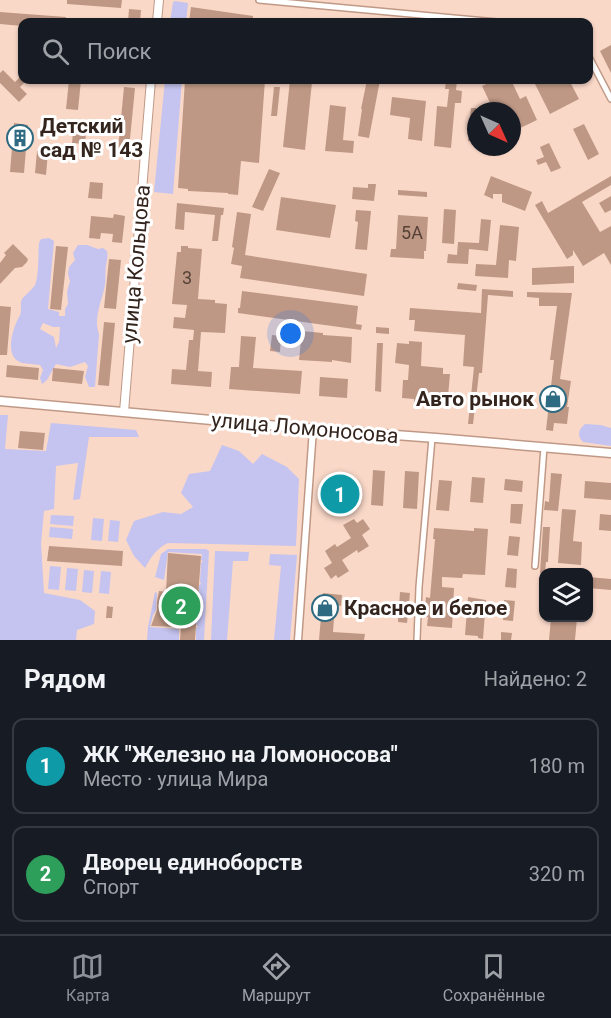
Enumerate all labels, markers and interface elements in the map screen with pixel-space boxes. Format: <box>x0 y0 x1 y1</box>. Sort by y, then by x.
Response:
search box <box>18 18 593 84</box>
icon: search <box>39 35 72 68</box>
text: Поиск <box>87 39 151 64</box>
north arrow <box>467 102 521 156</box>
place label: Детский сад № 143 <box>40 114 143 162</box>
building icon: Детский сад № 143 <box>5 123 35 153</box>
street label: улица Кольцова <box>117 184 155 344</box>
house number: 5А <box>401 222 423 243</box>
house number: 3 <box>182 267 192 288</box>
your location <box>276 319 305 348</box>
shop icon: Авто рынок <box>538 384 568 414</box>
place label: Авто рынок <box>416 387 534 411</box>
street label: улица Ломоносова <box>210 408 400 448</box>
pin: 1 <box>320 472 360 516</box>
map controls <box>539 568 593 622</box>
button: layers <box>539 568 593 622</box>
pin: 2 <box>162 584 201 628</box>
shop icon: Красное и белое <box>310 593 340 623</box>
place label: Красное и белое <box>344 596 507 620</box>
text: Рядом <box>24 664 106 694</box>
text: Найдено: 2 <box>484 667 587 691</box>
text: ЖК "Железно на Ломоносова" <box>83 742 398 767</box>
text: 1 <box>40 754 51 778</box>
text: 180 m <box>529 754 585 778</box>
text: Место · улица Мира <box>83 767 268 791</box>
text: Дворец единоборств <box>83 850 303 875</box>
text: 2 <box>40 862 51 886</box>
text: 320 m <box>529 862 585 886</box>
text: Спорт <box>83 875 139 899</box>
tab: Карта <box>66 950 110 1005</box>
tab: Маршрут <box>242 950 311 1005</box>
tab: Сохранённые <box>443 950 545 1005</box>

